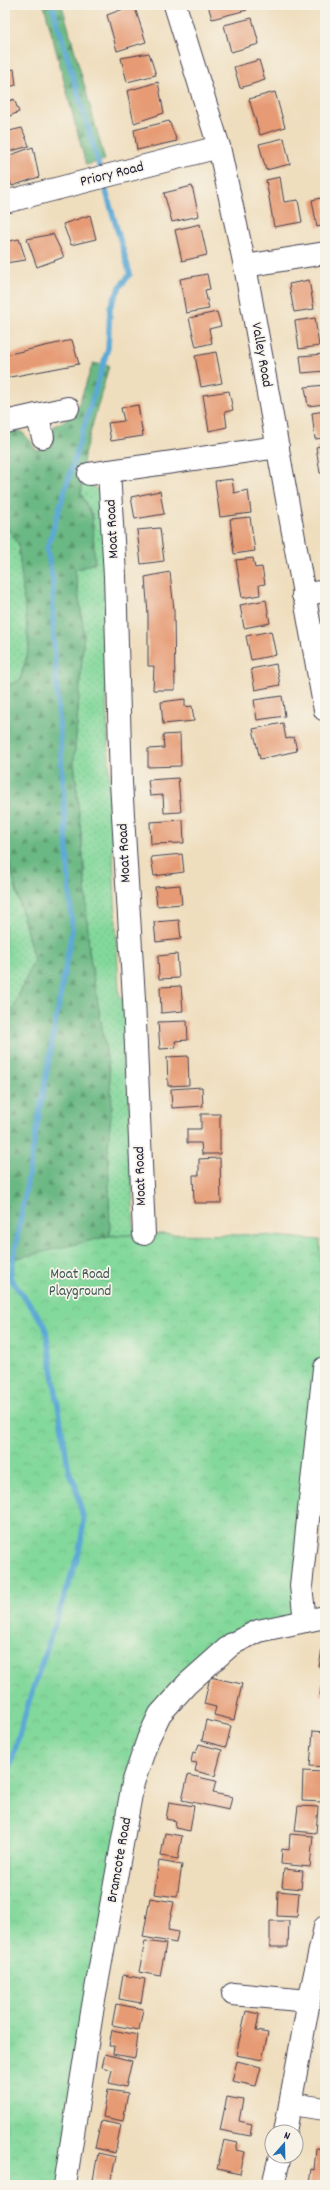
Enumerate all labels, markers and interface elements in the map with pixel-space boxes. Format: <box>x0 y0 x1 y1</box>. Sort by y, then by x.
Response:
street label: Priory Road <box>78 156 146 194</box>
street label: Valley Road <box>244 321 278 389</box>
street label: Moat Road <box>100 499 126 559</box>
street label: Moat Road <box>112 823 138 883</box>
street label: Moat Road <box>129 1146 153 1206</box>
park label: Moat Road Playground <box>49 1264 111 1303</box>
street label: Bramcote Road <box>102 1816 138 1904</box>
north arrow <box>264 2124 304 2164</box>
text: N <box>281 2128 293 2145</box>

